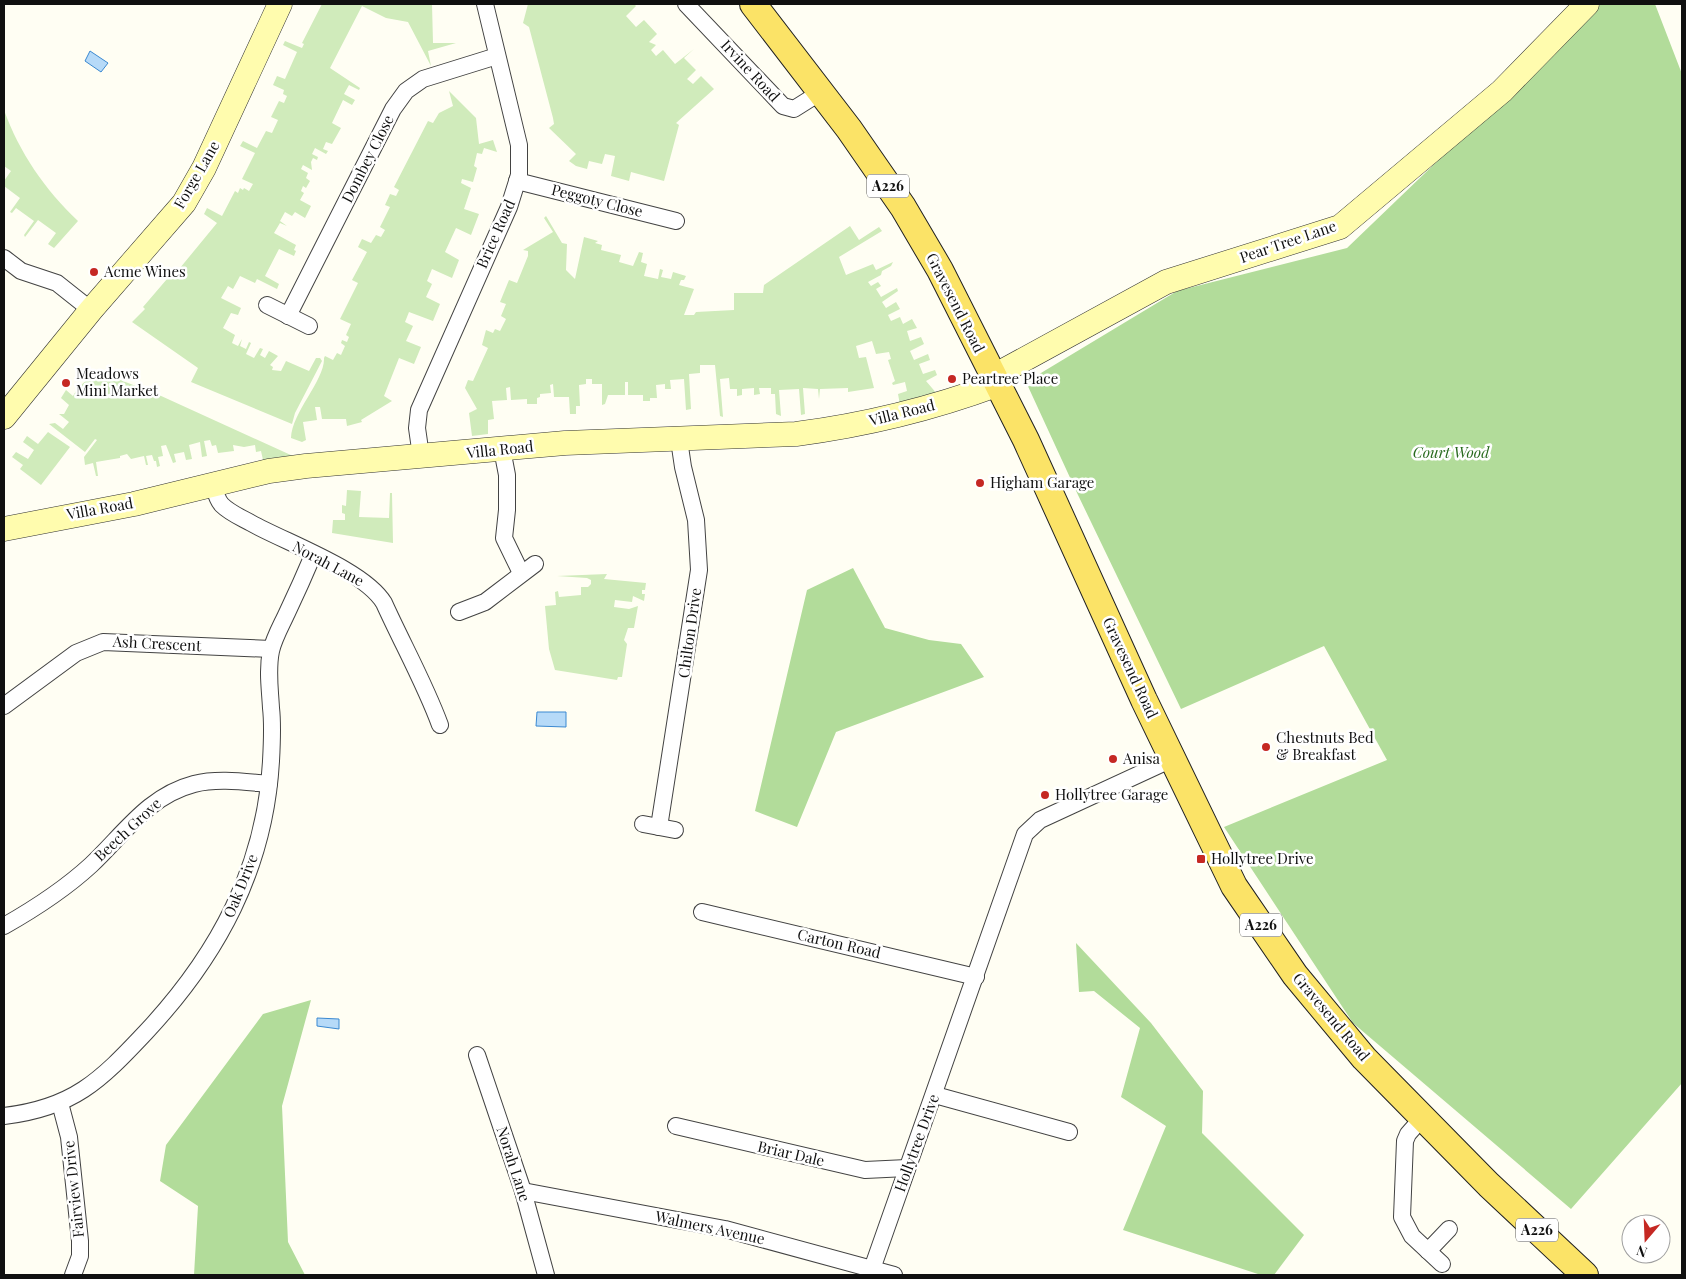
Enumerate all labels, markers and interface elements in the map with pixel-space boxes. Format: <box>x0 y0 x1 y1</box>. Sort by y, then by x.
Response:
street label: Irvine Road <box>717 35 785 106</box>
street label: Dombey Close <box>336 111 398 206</box>
street label: Forge Lane <box>169 137 224 212</box>
road number: A226 <box>867 175 909 198</box>
street label: Peggoty Close <box>550 179 645 221</box>
street label: Brice Road <box>471 196 519 271</box>
street label: Pear Tree Lane <box>1237 215 1339 267</box>
street label: Gravesend Road <box>922 249 990 356</box>
place label: Acme Wines <box>103 261 186 281</box>
marker: Acme Wines <box>88 266 100 278</box>
place label: Meadows Mini Market <box>76 363 159 400</box>
place label: Peartree Place <box>962 368 1058 388</box>
marker: Peartree Place <box>946 373 958 385</box>
marker: Meadows Mini Market <box>60 377 72 389</box>
street label: Villa Road <box>866 394 937 430</box>
street label: Villa Road <box>464 436 535 463</box>
park label: Court Wood <box>1413 442 1490 462</box>
place label: Higham Garage <box>990 472 1094 492</box>
marker: Higham Garage <box>974 477 986 489</box>
street label: Villa Road <box>64 492 135 524</box>
street label: Norah Lane <box>289 536 368 590</box>
street label: Chilton Drive <box>673 587 705 679</box>
street label: Gravesend Road <box>1099 614 1163 722</box>
street label: Ash Crescent <box>111 631 203 655</box>
place label: Chestnuts Bed & Breakfast <box>1276 727 1374 764</box>
marker: Chestnuts Bed & Breakfast <box>1260 741 1272 753</box>
place label: Anisa <box>1122 748 1161 768</box>
marker: Anisa <box>1107 753 1119 765</box>
place label: Hollytree Garage <box>1055 784 1168 804</box>
marker: Hollytree Garage <box>1039 789 1051 801</box>
street label: Beech Grove <box>90 793 165 865</box>
place label: Hollytree Drive <box>1211 848 1314 868</box>
street label: Oak Drive <box>218 851 262 920</box>
marker: Hollytree Drive <box>1195 853 1207 865</box>
road number: A226 <box>1240 914 1282 936</box>
street label: Carton Road <box>796 924 883 962</box>
street label: Gravesend Road <box>1289 968 1375 1065</box>
street label: Hollytree Drive <box>889 1091 943 1194</box>
street label: Norah Lane <box>492 1123 536 1204</box>
street label: Briar Dale <box>756 1136 827 1170</box>
street label: Fairview Drive <box>58 1139 88 1239</box>
street label: Walmers Avenue <box>653 1205 767 1248</box>
north arrow <box>1621 1214 1671 1264</box>
road number: A226 <box>1516 1218 1558 1242</box>
text: N <box>1634 1241 1649 1262</box>

